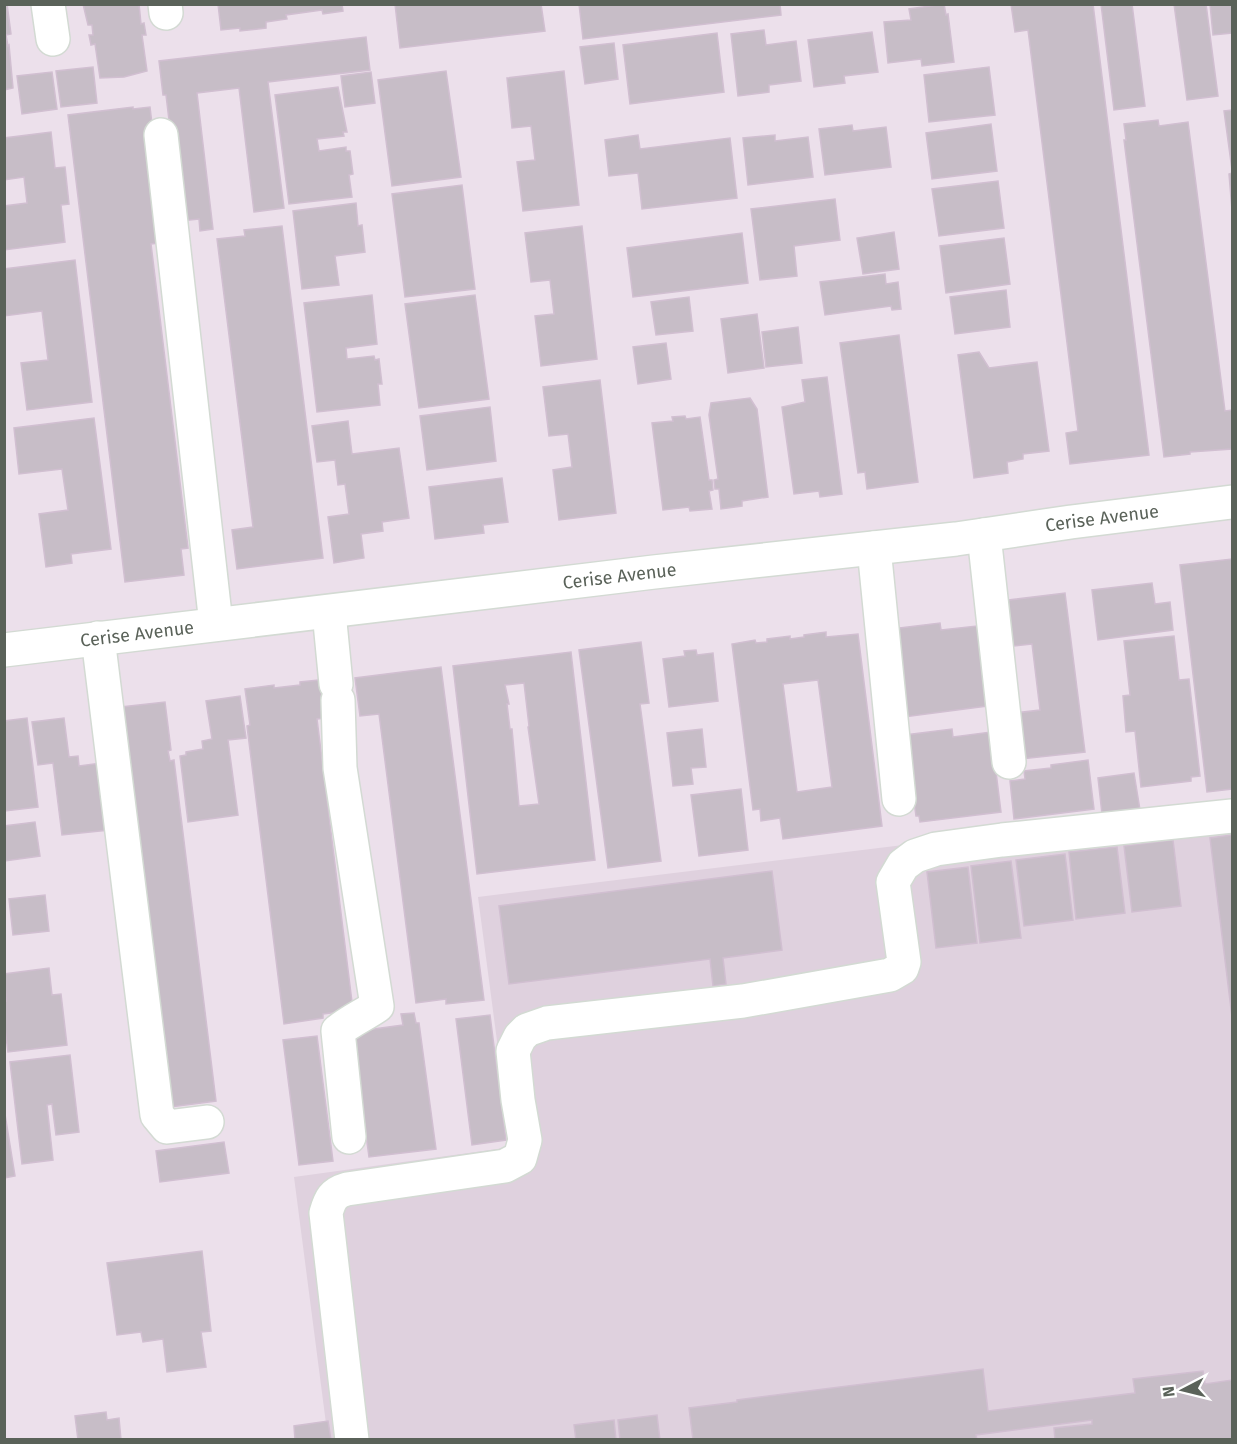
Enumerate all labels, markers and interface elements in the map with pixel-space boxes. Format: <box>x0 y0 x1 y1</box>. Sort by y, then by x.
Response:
street label: Cerise Avenue <box>1044 500 1160 537</box>
street label: Cerise Avenue <box>561 559 678 594</box>
street label: Cerise Avenue <box>79 616 195 652</box>
north arrow <box>1153 1360 1213 1420</box>
text: N <box>1159 1385 1179 1398</box>

